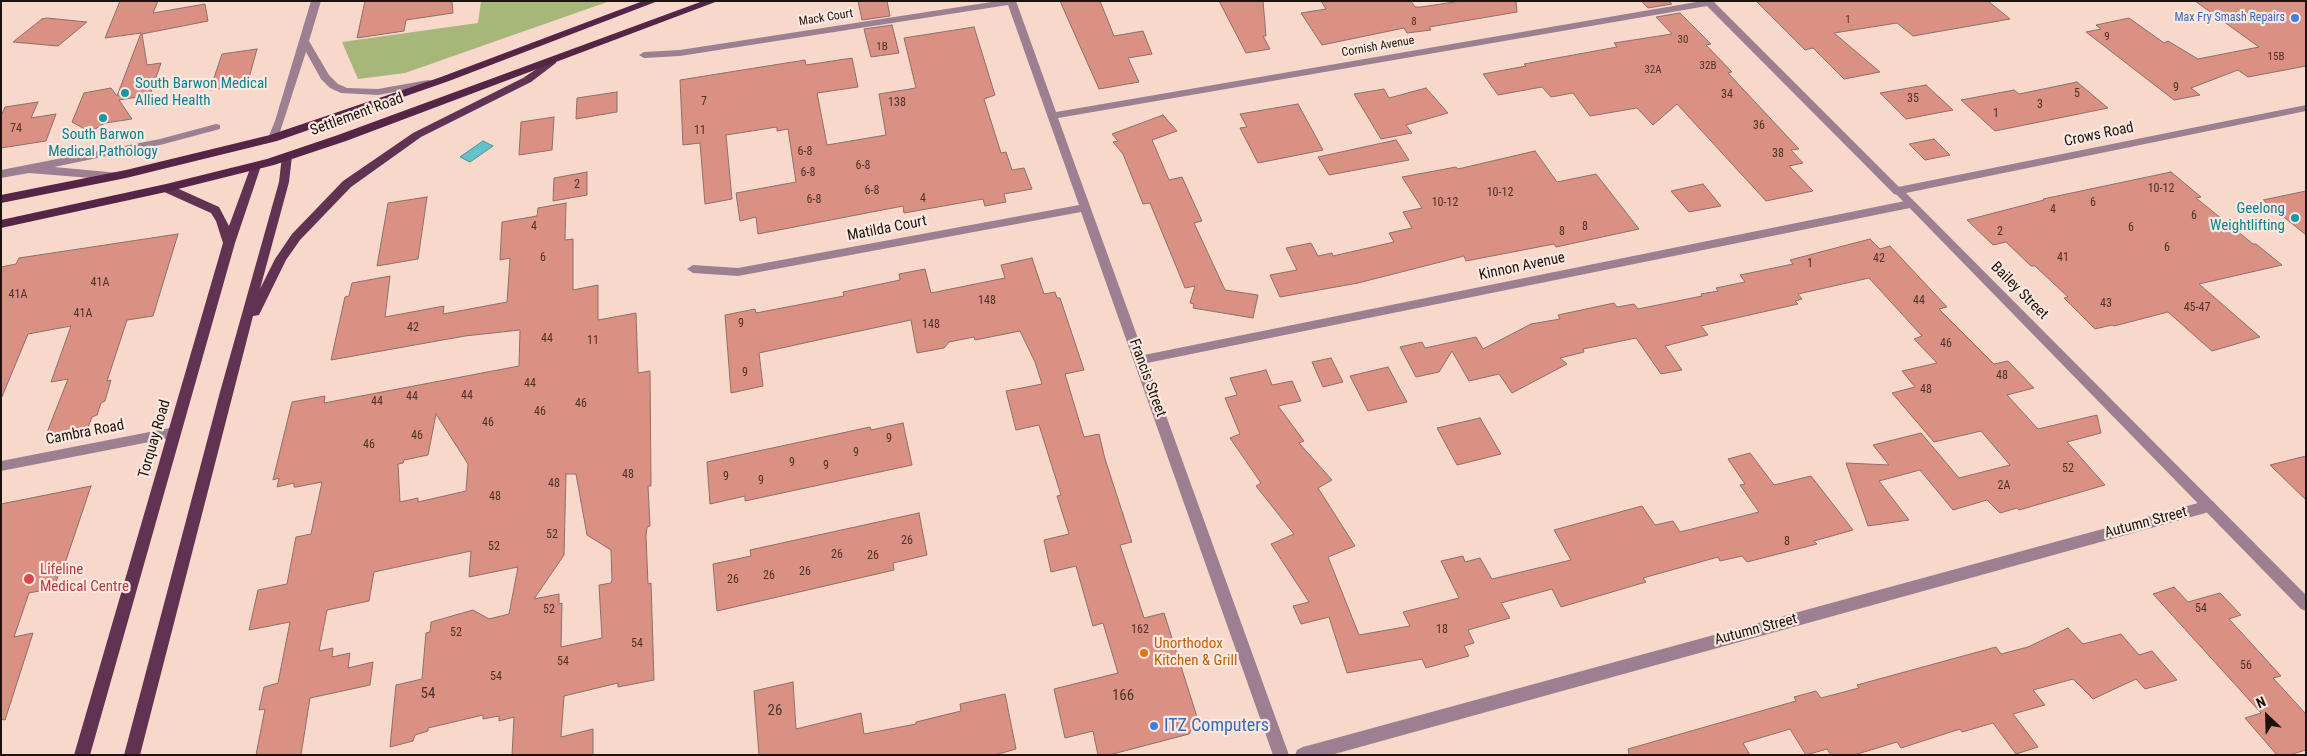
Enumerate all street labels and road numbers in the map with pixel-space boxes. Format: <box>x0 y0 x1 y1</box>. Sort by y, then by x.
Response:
street label: Mack Court <box>798 7 854 29</box>
street label: Cornish Avenue <box>1341 34 1415 60</box>
street label: Settlement Road <box>308 90 406 140</box>
street label: Crows Road <box>2063 119 2135 151</box>
street label: Matilda Court <box>846 212 928 246</box>
street label: Kinnon Avenue <box>1477 249 1567 285</box>
street label: Bailey Street <box>1986 258 2052 324</box>
street label: Francis Street <box>1125 337 1169 419</box>
street label: Torquay Road <box>135 398 175 480</box>
street label: Cambra Road <box>44 417 126 449</box>
street label: Autumn Street <box>2103 503 2189 543</box>
street label: Autumn Street <box>1713 610 1799 650</box>

